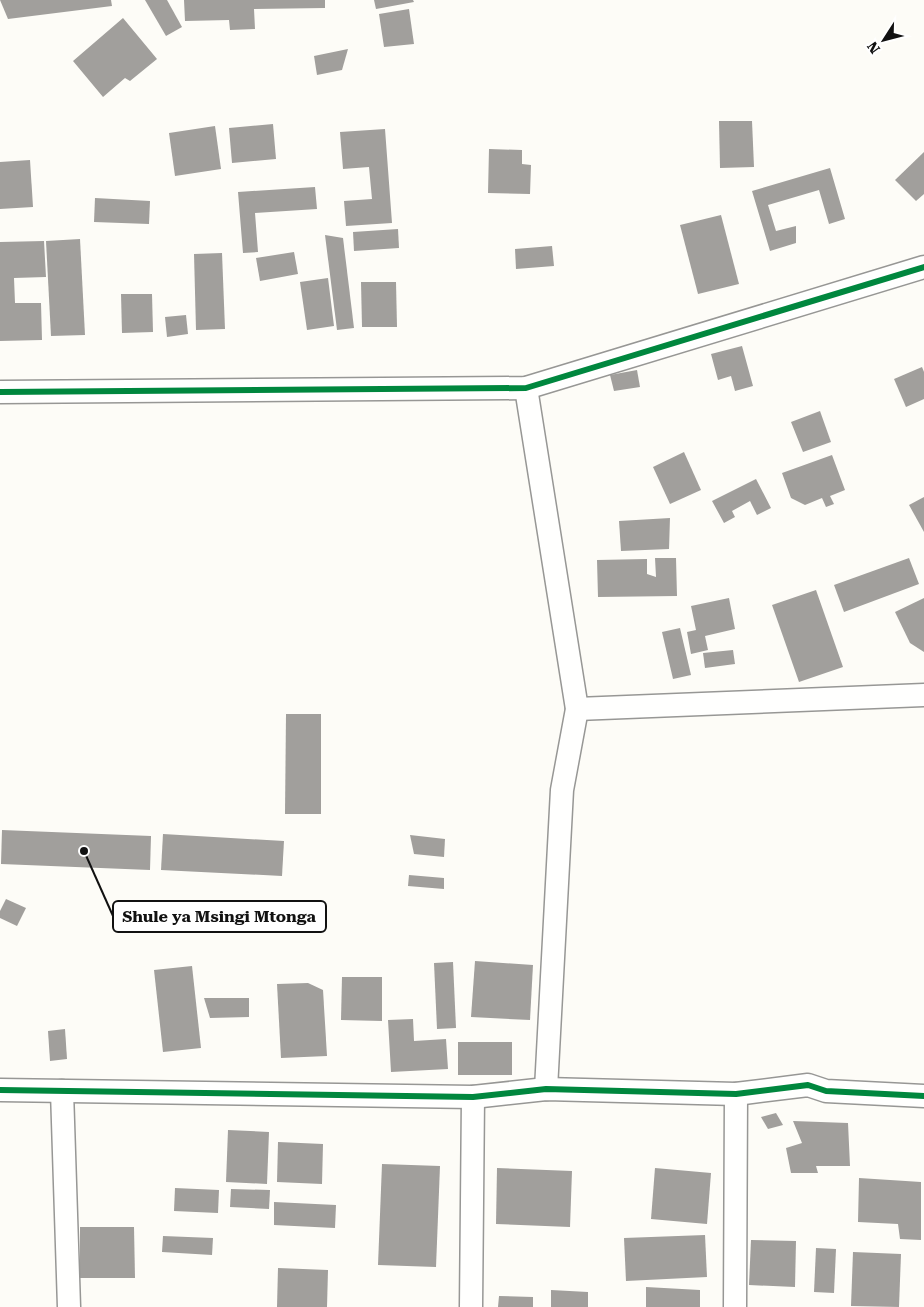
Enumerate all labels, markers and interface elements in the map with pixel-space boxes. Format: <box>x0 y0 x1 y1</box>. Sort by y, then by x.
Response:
north arrow <box>859 15 909 65</box>
text: N <box>864 38 883 57</box>
callout: Shule ya Msingi Mtonga <box>113 901 326 932</box>
text: Shule ya Msingi Mtonga <box>122 907 316 926</box>

